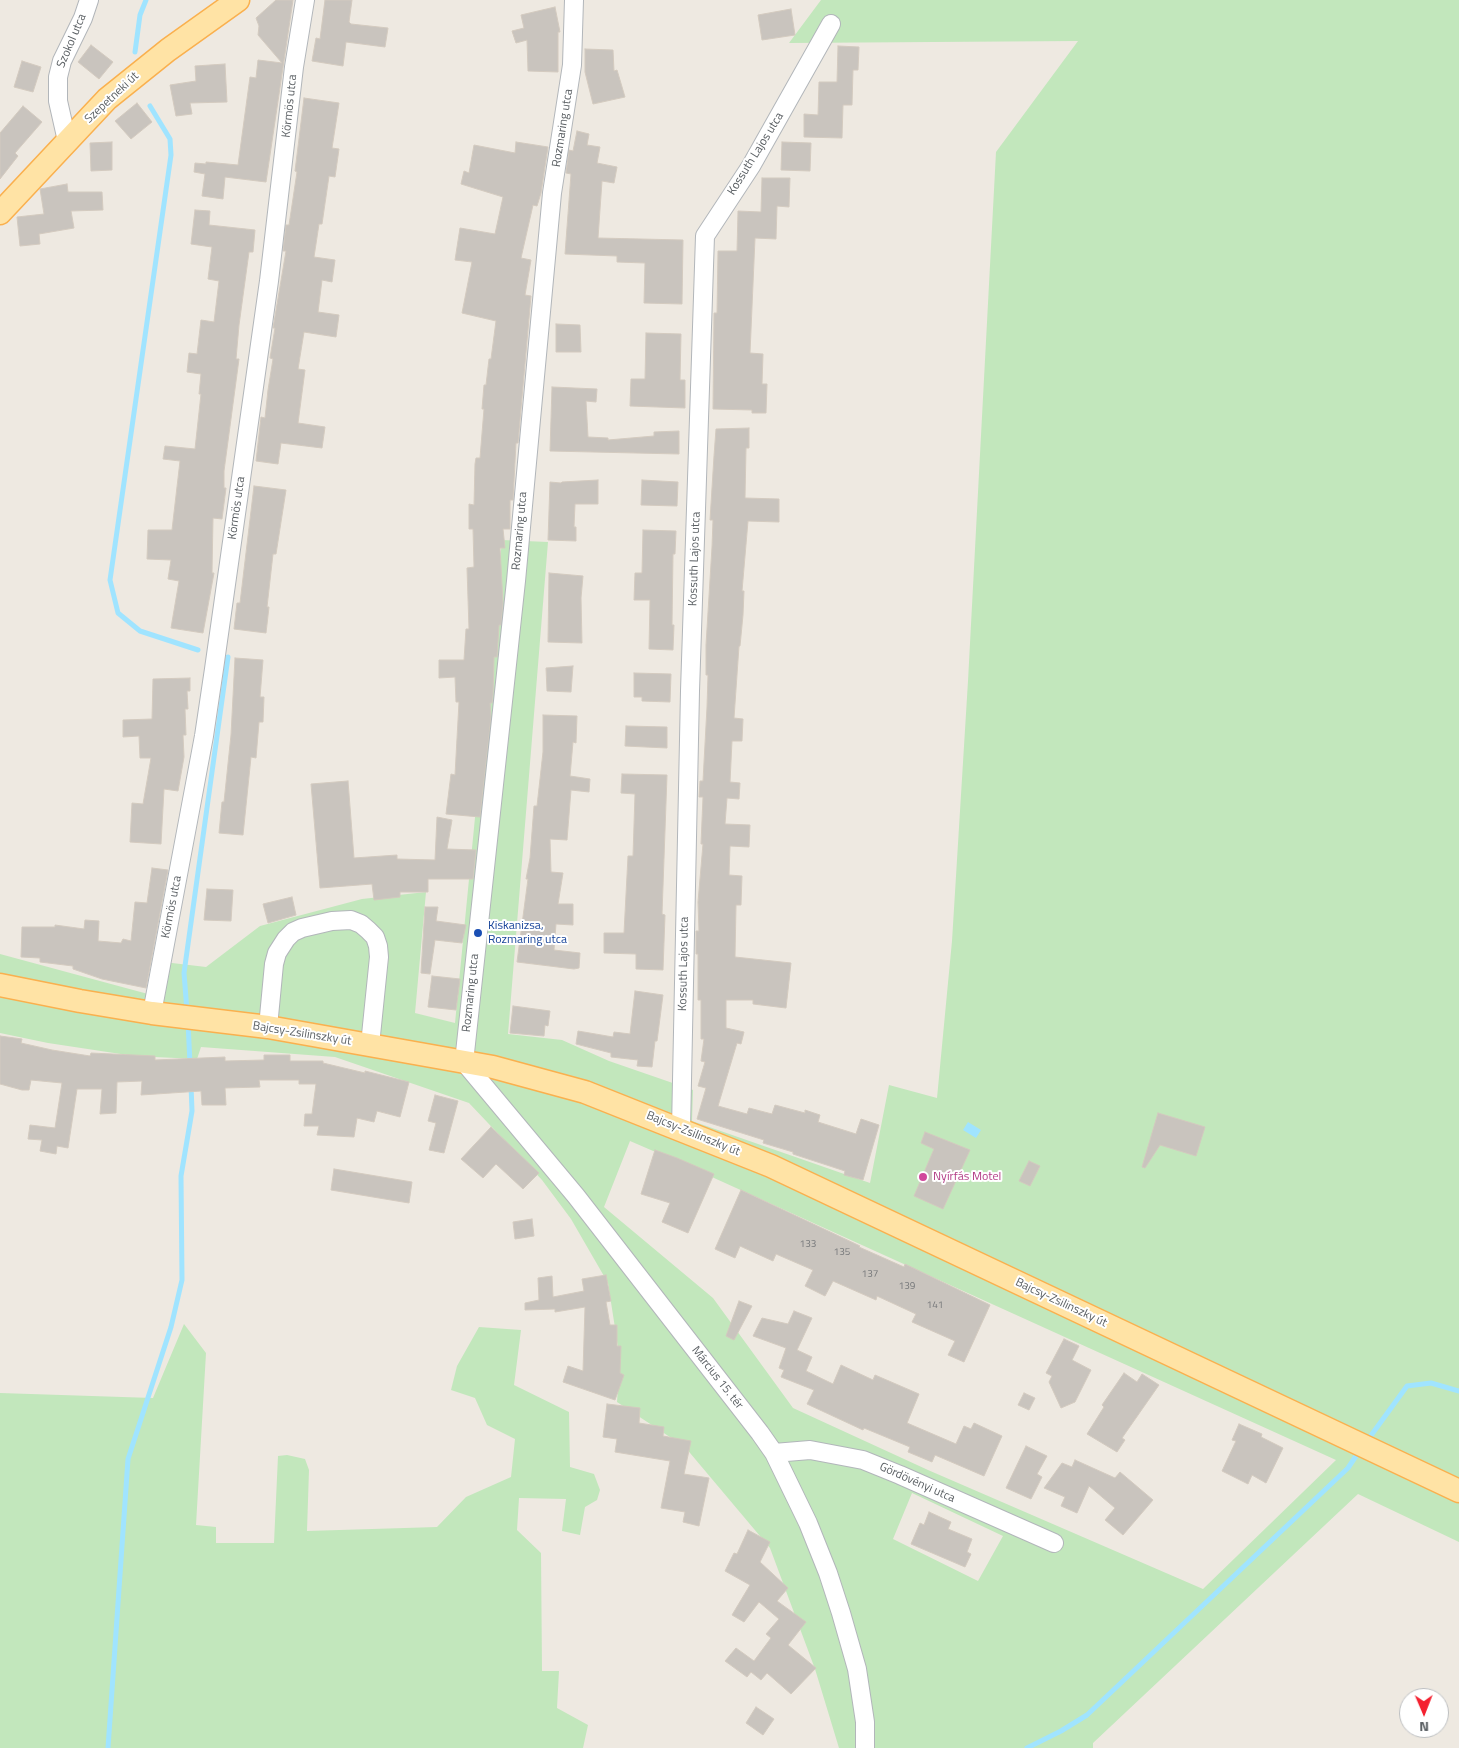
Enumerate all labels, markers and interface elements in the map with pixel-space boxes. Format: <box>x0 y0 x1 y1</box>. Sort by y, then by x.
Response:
street label: Szokol utca <box>54 12 90 70</box>
street label: Szepetneki út <box>82 69 142 127</box>
street label: Körmös utca <box>280 74 300 138</box>
street label: Rozmaring utca <box>550 88 576 168</box>
street label: Kossuth Lajos utca <box>725 110 787 198</box>
street label: Körmös utca <box>225 476 249 540</box>
street label: Rozmaring utca <box>509 491 531 571</box>
street label: Kossuth Lajos utca <box>686 511 704 607</box>
street label: Körmös utca <box>159 874 185 940</box>
street label: Kossuth Lajos utca <box>676 917 692 1011</box>
place label: Kiskanizsa, Rozmaring utca <box>488 919 567 947</box>
marker: Kiskanizsa, Rozmaring utca <box>472 927 484 939</box>
street label: Rozmaring utca <box>460 953 482 1033</box>
street label: Bajcsy-Zsilinszky út <box>252 1019 352 1049</box>
street label: Bajcsy-Zsilinszky út <box>644 1109 742 1159</box>
place label: Nyírfás Motel <box>933 1170 1001 1184</box>
marker: Nyírfás Motel <box>917 1171 929 1183</box>
house number: 133 <box>800 1239 816 1251</box>
house number: 135 <box>834 1247 850 1259</box>
house number: 137 <box>862 1269 878 1281</box>
street label: Bajcsy-Zsilinszky út <box>1013 1275 1109 1331</box>
house number: 139 <box>899 1281 915 1293</box>
house number: 141 <box>927 1300 943 1312</box>
street label: Március 15. tér <box>688 1344 746 1412</box>
street label: Gördövényi utca <box>877 1460 957 1506</box>
north arrow <box>1399 1688 1449 1738</box>
text: N <box>1419 1717 1429 1738</box>

